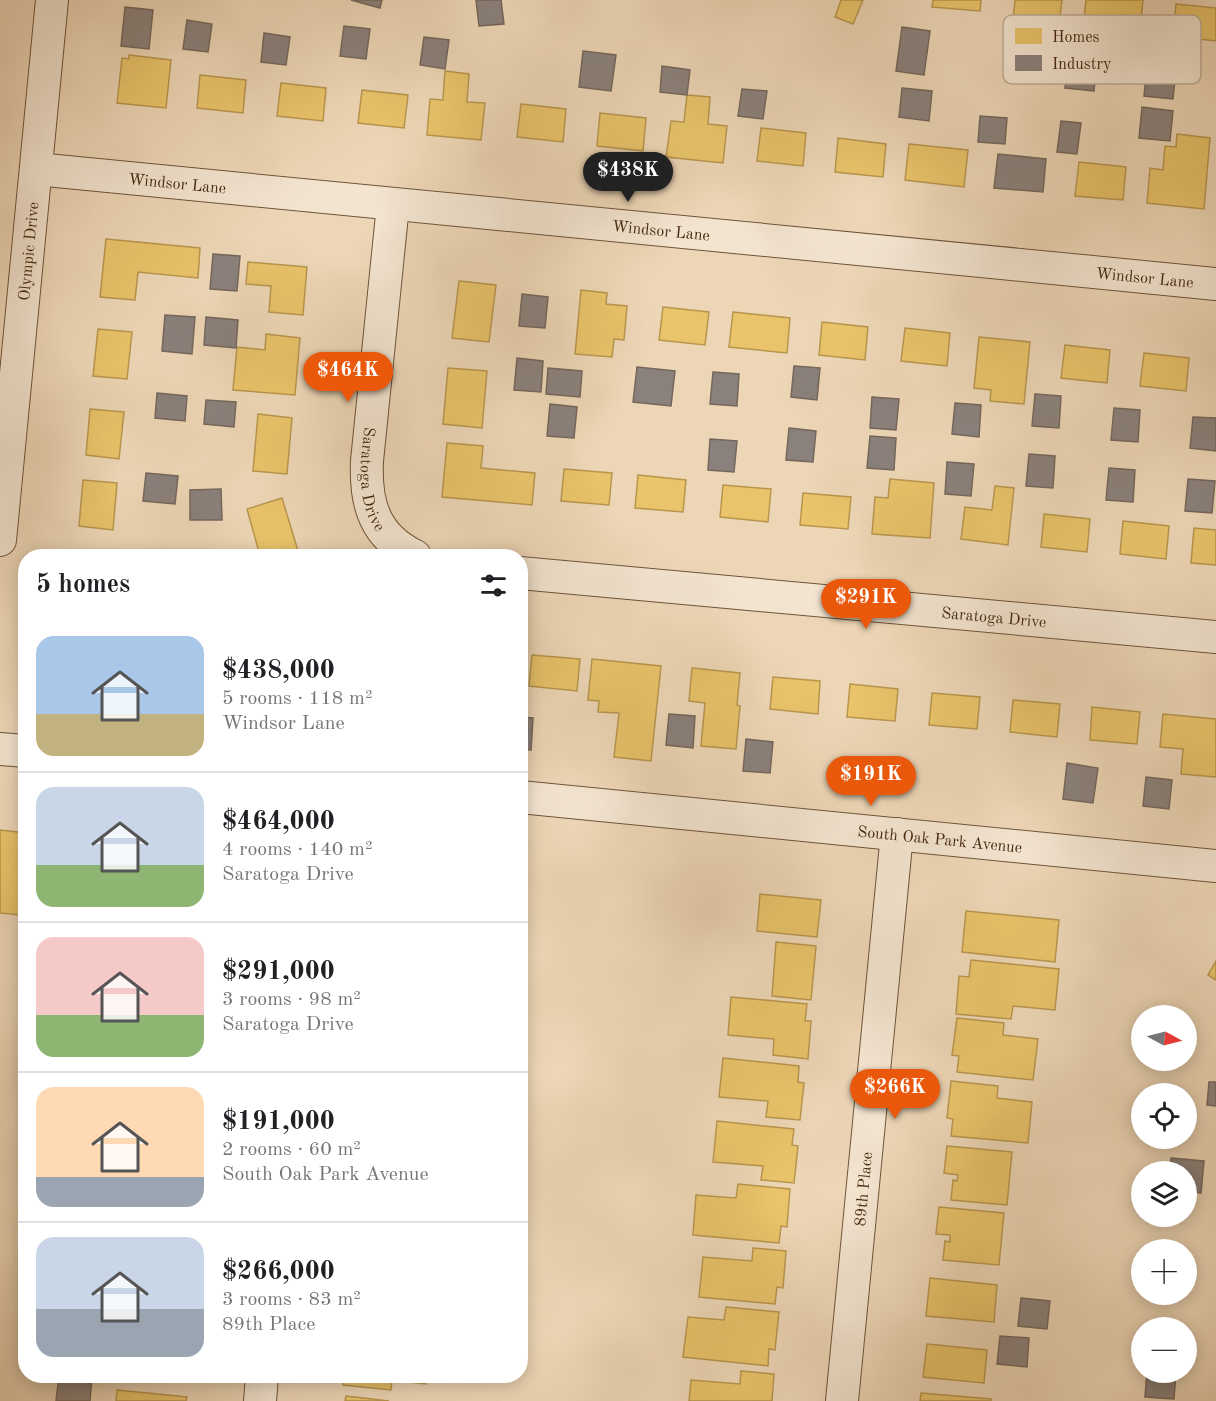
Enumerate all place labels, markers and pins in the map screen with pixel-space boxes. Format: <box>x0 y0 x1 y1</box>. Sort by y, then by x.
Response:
pin: $438K <box>586 152 670 203</box>
pin: $464K <box>306 352 390 403</box>
pin: $291K <box>824 579 908 630</box>
pin: $191K <box>829 756 913 807</box>
pin: $266K <box>853 1069 937 1120</box>

